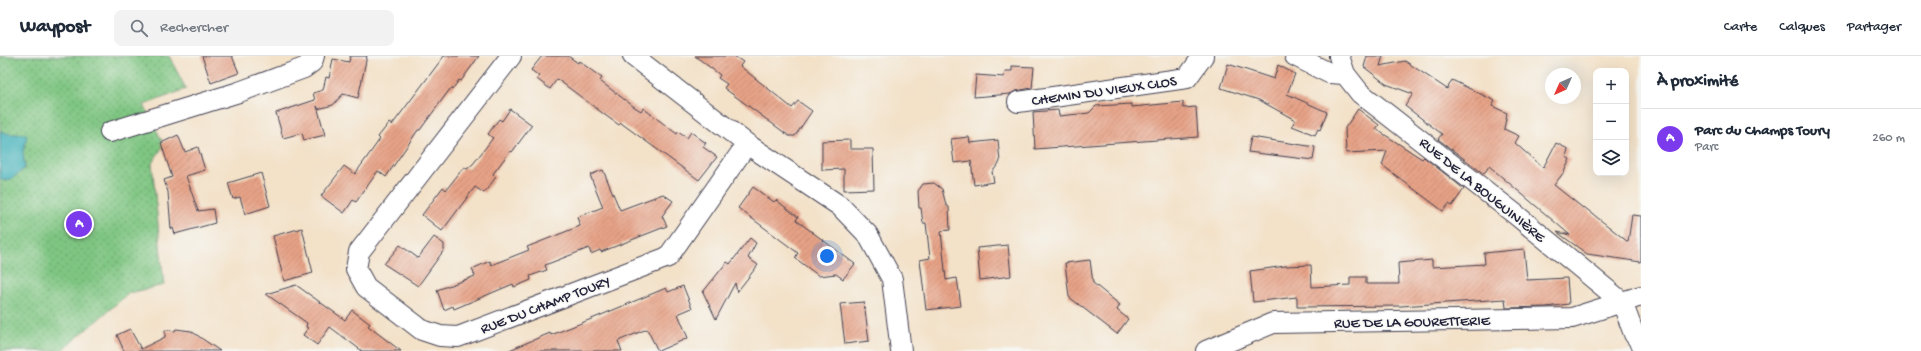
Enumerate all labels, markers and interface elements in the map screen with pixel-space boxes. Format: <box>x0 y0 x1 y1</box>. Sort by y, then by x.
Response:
search box <box>114 10 394 46</box>
text: Waypost <box>20 16 90 39</box>
icon: search <box>128 17 150 39</box>
text: Rechercher <box>160 19 228 37</box>
text: Carte <box>1724 19 1757 36</box>
text: Calques <box>1779 19 1825 36</box>
text: Partager <box>1847 19 1901 36</box>
north arrow <box>1545 68 1581 104</box>
map controls <box>1593 68 1629 176</box>
button: + <box>1593 68 1629 104</box>
text: À proximité <box>1657 72 1738 92</box>
street label: CHEMIN DU VIEUX CLOS <box>1031 73 1178 111</box>
button: − <box>1593 104 1629 140</box>
text: Parc du Champs Toury <box>1695 122 1830 140</box>
text: A <box>1666 131 1674 146</box>
text: 260 m <box>1872 131 1905 146</box>
street label: RUE DE LA BOUGUINIÈRE <box>1415 134 1549 247</box>
button: layers <box>1593 140 1629 176</box>
text: Parc <box>1695 140 1718 155</box>
pin: A <box>66 209 92 239</box>
your location <box>817 246 837 266</box>
street label: RUE DU CHAMP TOURY <box>478 273 613 339</box>
street label: RUE DE LA GOURETTERIE <box>1334 313 1491 333</box>

